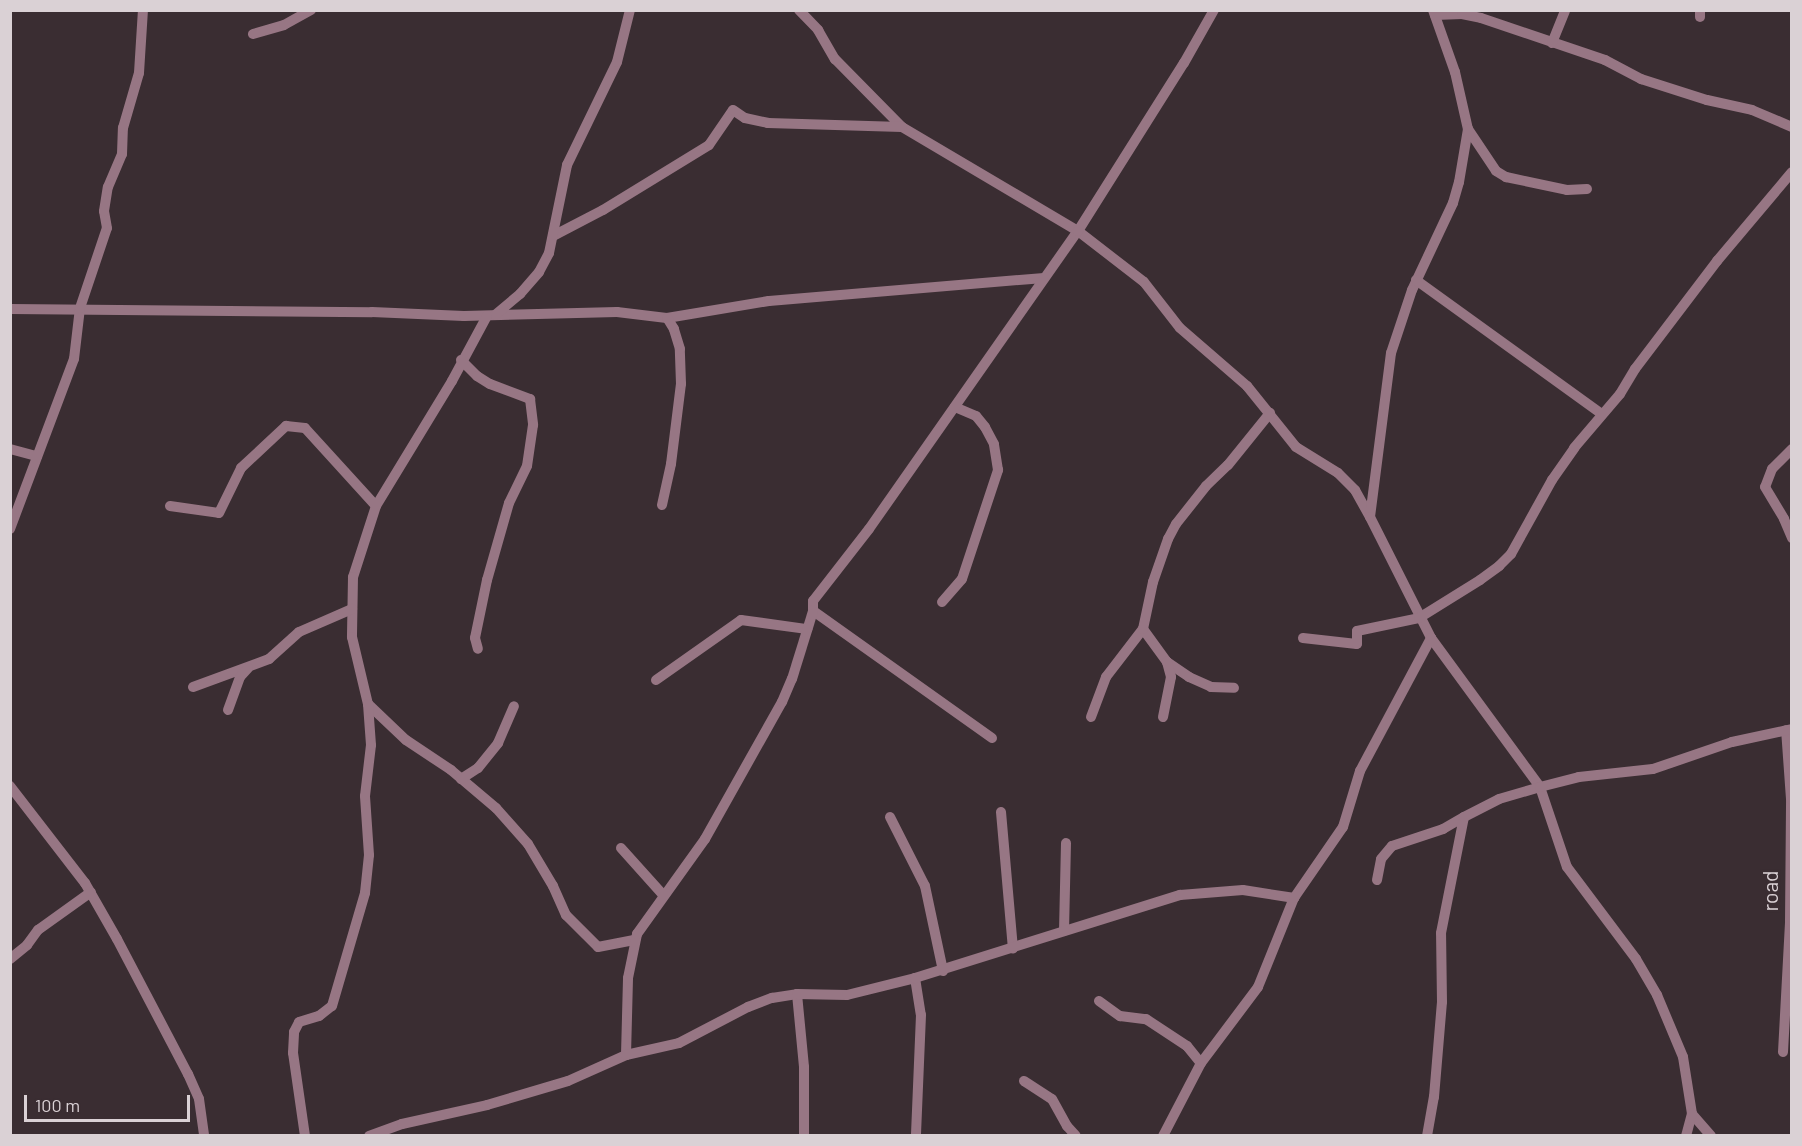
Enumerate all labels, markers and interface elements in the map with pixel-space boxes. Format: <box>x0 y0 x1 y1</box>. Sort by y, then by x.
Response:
street label: road <box>1757 870 1783 912</box>
scale bar <box>27 1083 194 1121</box>
text: 100 m <box>35 1094 80 1116</box>

